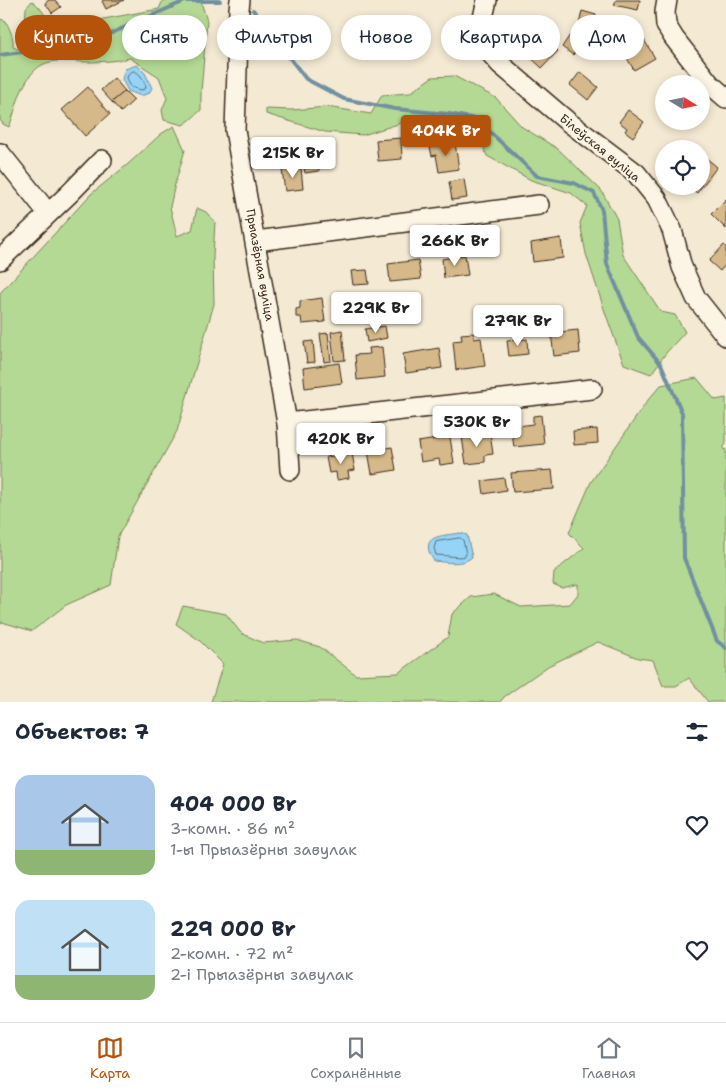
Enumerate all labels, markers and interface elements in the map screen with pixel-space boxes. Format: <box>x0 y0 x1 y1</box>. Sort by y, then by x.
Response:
chip: Купить <box>15 15 112 60</box>
chip: Снять <box>122 15 207 60</box>
chip: Фильтры <box>217 15 331 60</box>
chip: Новое <box>341 15 431 60</box>
chip: Квартира <box>441 15 560 60</box>
chip: Дом <box>570 15 644 60</box>
north arrow <box>655 75 710 130</box>
map controls <box>655 75 710 195</box>
street label: Білеўская вуліца <box>556 111 644 186</box>
pin: 404K Br <box>400 114 492 157</box>
text: 404K Br <box>412 120 480 141</box>
pin: 215K Br <box>247 136 339 179</box>
button: locate <box>655 140 710 195</box>
text: 215K Br <box>262 142 324 163</box>
street label: Прыазёрная вуліца <box>242 208 278 323</box>
pin: 266K Br <box>409 224 501 267</box>
text: 266K Br <box>421 230 489 251</box>
pin: 229K Br <box>330 292 422 334</box>
text: 229K Br <box>342 297 410 318</box>
pin: 279K Br <box>472 304 564 347</box>
text: 279K Br <box>484 310 552 331</box>
pin: 530K Br <box>431 406 523 448</box>
text: 530K Br <box>443 411 511 432</box>
pin: 420K Br <box>295 422 387 465</box>
text: 420K Br <box>307 428 375 449</box>
text: Объектов: 7 <box>15 718 149 746</box>
icon: filters <box>683 718 711 746</box>
text: 404 000 Br <box>170 790 297 818</box>
icon: home <box>55 795 115 855</box>
icon: heart <box>683 811 711 839</box>
text: 3-комн. · 86 m² <box>170 818 295 839</box>
text: 1-ы Прыазёрны завулак <box>170 839 357 860</box>
text: 229 000 Br <box>170 915 296 943</box>
icon: home <box>55 920 115 980</box>
icon: heart <box>683 936 711 964</box>
text: 2-комн. · 72 m² <box>170 943 293 964</box>
text: 2-і Прыазёрны завулак <box>170 964 353 985</box>
tab: Карта <box>90 1034 130 1082</box>
tab: Сохранённые <box>310 1034 402 1082</box>
tab: Главная <box>582 1034 636 1082</box>

